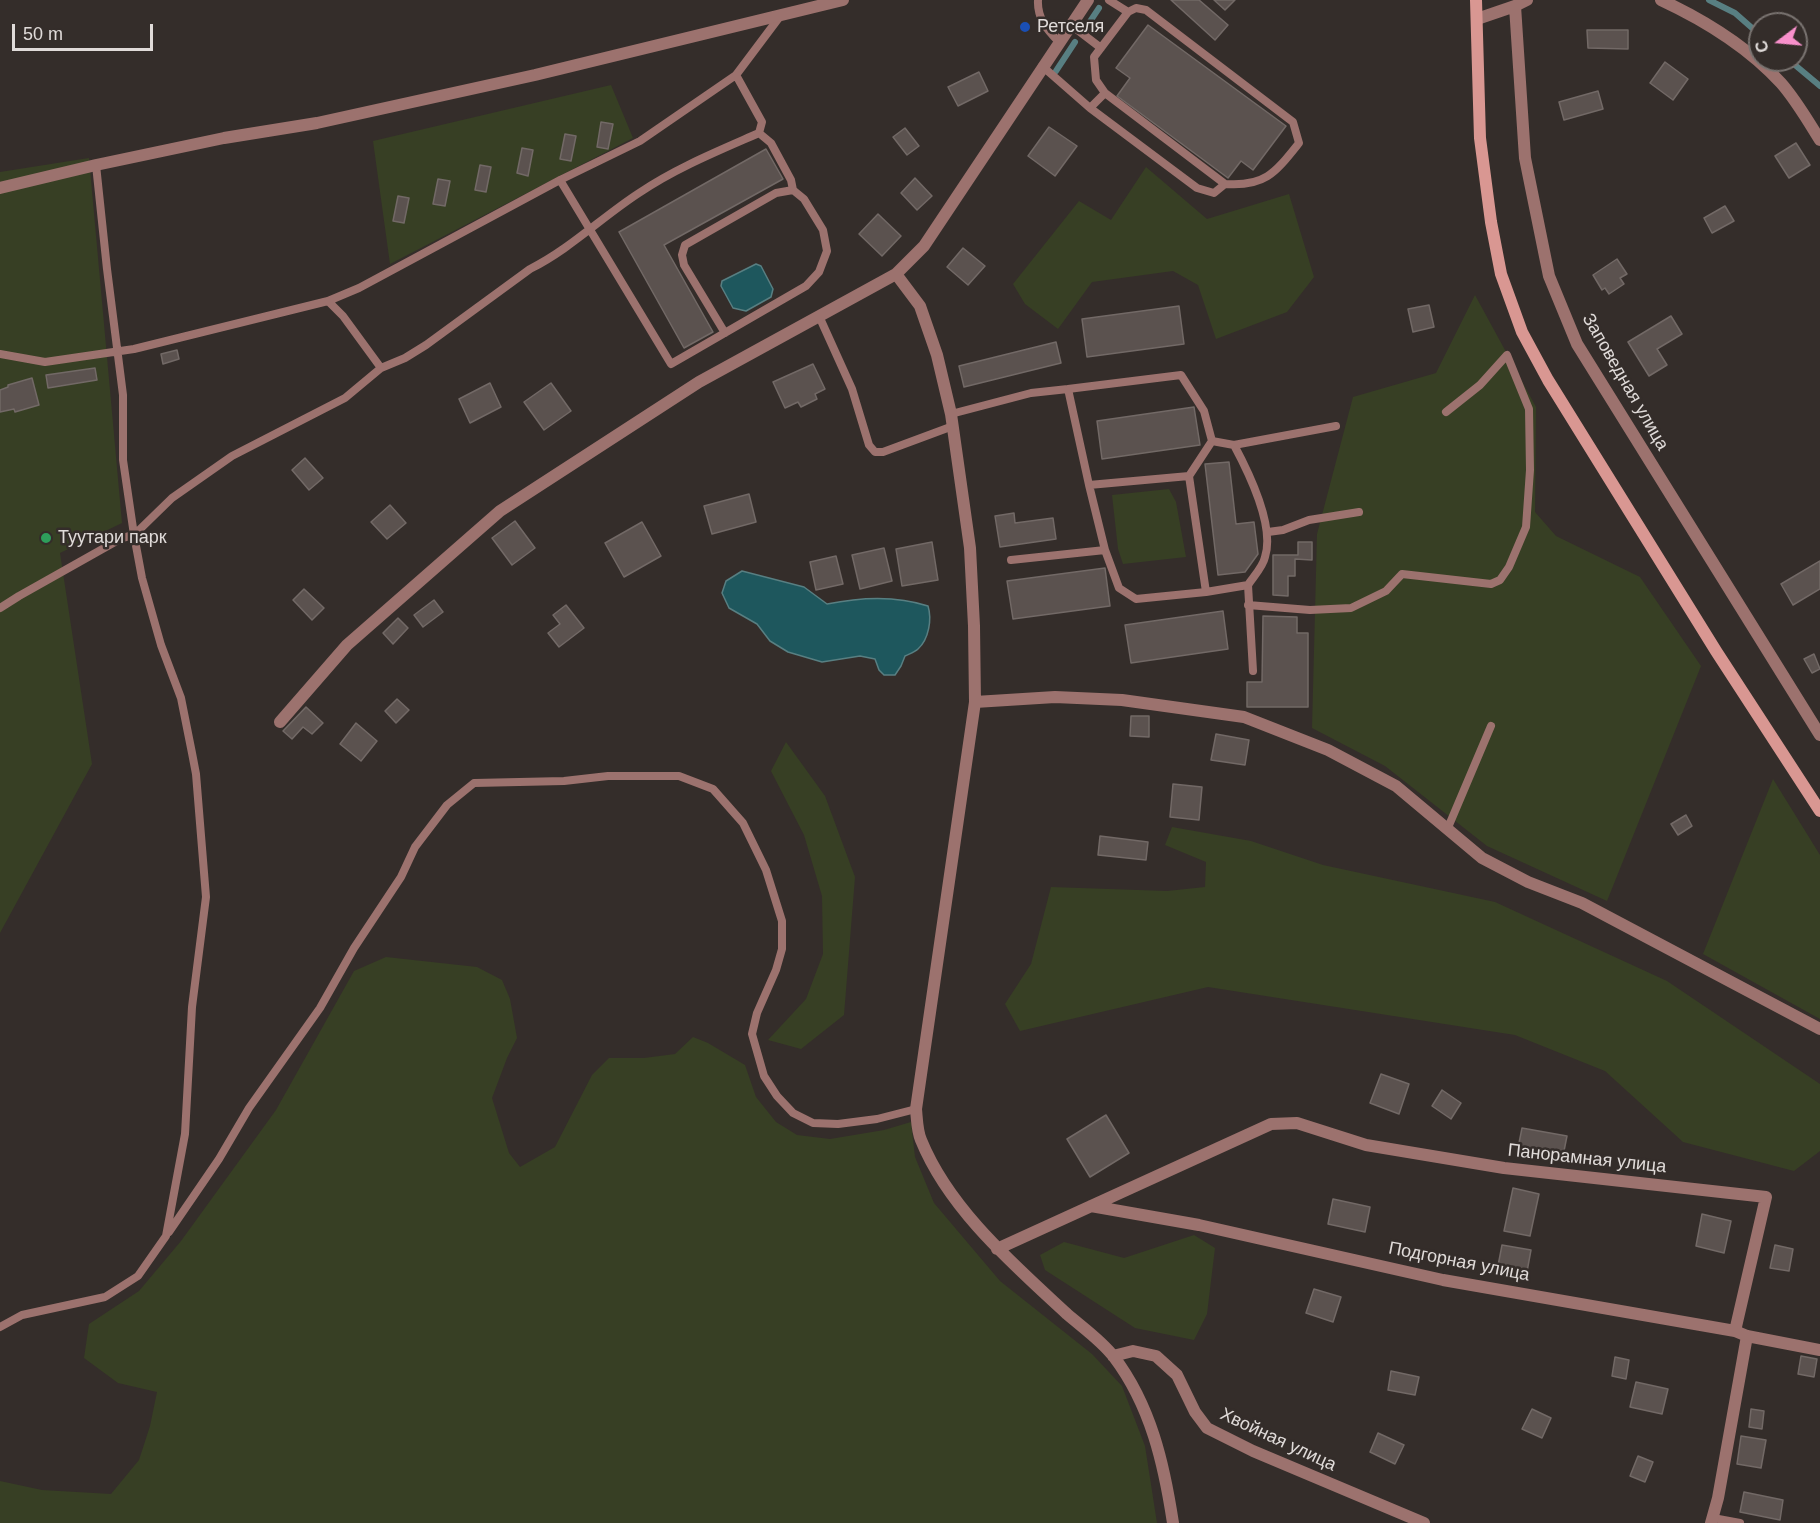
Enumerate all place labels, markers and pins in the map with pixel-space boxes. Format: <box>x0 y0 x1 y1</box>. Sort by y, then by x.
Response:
place label: Ретселя <box>1037 16 1104 38</box>
marker: Ретселя <box>1018 20 1032 34</box>
place label: Туутари парк <box>58 527 167 549</box>
marker: Туутари парк <box>39 531 53 545</box>

